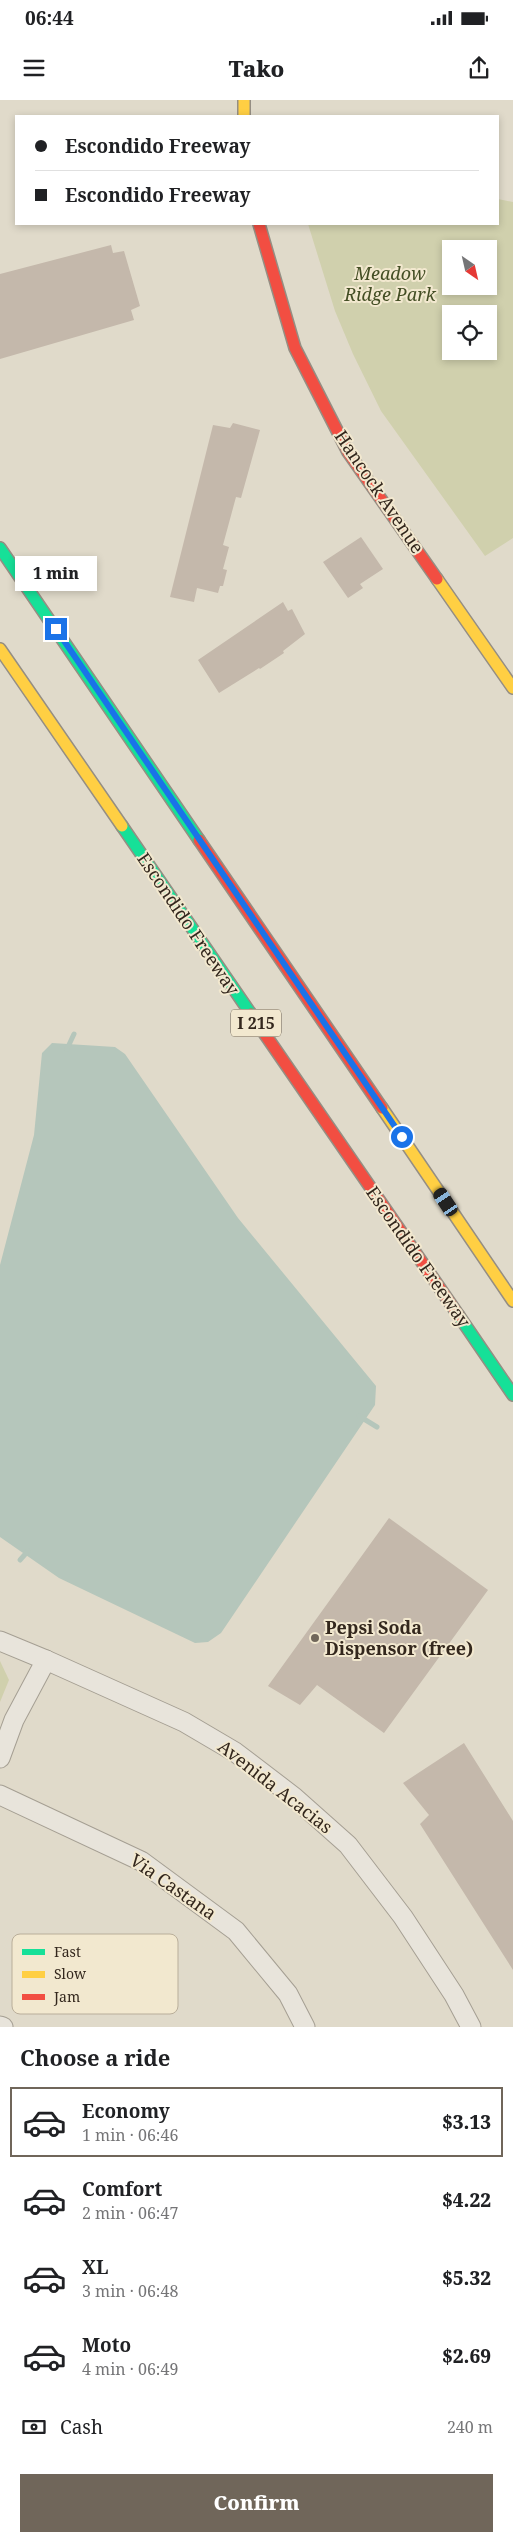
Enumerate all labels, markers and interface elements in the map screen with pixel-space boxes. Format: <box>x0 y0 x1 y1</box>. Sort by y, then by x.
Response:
text: 06:44 <box>25 5 74 31</box>
text: Tako <box>229 53 284 83</box>
icon: menu <box>20 54 48 82</box>
icon: share <box>465 54 493 82</box>
text: Escondido Freeway <box>65 133 251 159</box>
text: Escondido Freeway <box>65 182 251 208</box>
north arrow <box>442 240 498 295</box>
map controls <box>442 240 497 360</box>
park label: Meadow Ridge Park <box>343 261 437 306</box>
button: locate <box>442 305 497 360</box>
street label: Hancock Avenue <box>330 425 430 558</box>
callout: 1 min <box>15 556 97 592</box>
text: 1 min <box>33 562 79 584</box>
route end <box>45 618 67 640</box>
street label: Escondido Freeway <box>132 848 246 1000</box>
road number: I 215 <box>231 1010 281 1036</box>
route start <box>391 1126 413 1148</box>
street label: Escondido Freeway <box>361 1181 477 1332</box>
car <box>431 1185 460 1219</box>
place label: Pepsi Soda Dispensor (free) <box>325 1615 473 1660</box>
marker: Pepsi Soda Dispensor (free) <box>309 1632 321 1644</box>
street label: Avenida Acacias <box>213 1734 338 1838</box>
street label: Via Castana <box>126 1848 222 1925</box>
legend <box>12 1934 178 2014</box>
text: Fast <box>54 1942 81 1961</box>
text: Slow <box>54 1964 87 1983</box>
text: Jam <box>53 1987 80 2006</box>
text: Choose a ride <box>20 2042 170 2072</box>
text: Economy <box>82 2098 170 2124</box>
icon: car <box>22 2100 67 2145</box>
text: $3.13 <box>442 2109 491 2135</box>
text: 1 min · 06:46 <box>82 2124 178 2146</box>
text: Comfort <box>82 2176 162 2202</box>
icon: car <box>22 2178 67 2223</box>
text: $4.22 <box>442 2187 491 2213</box>
text: 2 min · 06:47 <box>82 2202 178 2224</box>
text: XL <box>82 2254 108 2280</box>
icon: car <box>22 2256 67 2301</box>
text: $5.32 <box>442 2265 491 2291</box>
text: 3 min · 06:48 <box>82 2280 178 2302</box>
text: Moto <box>82 2332 131 2358</box>
icon: car <box>22 2334 67 2379</box>
text: $2.69 <box>442 2343 491 2369</box>
text: 4 min · 06:49 <box>82 2358 178 2380</box>
icon: cash <box>20 2413 48 2441</box>
text: Cash <box>60 2414 103 2440</box>
text: 240 m <box>447 2416 493 2438</box>
button: Confirm <box>20 2474 493 2532</box>

